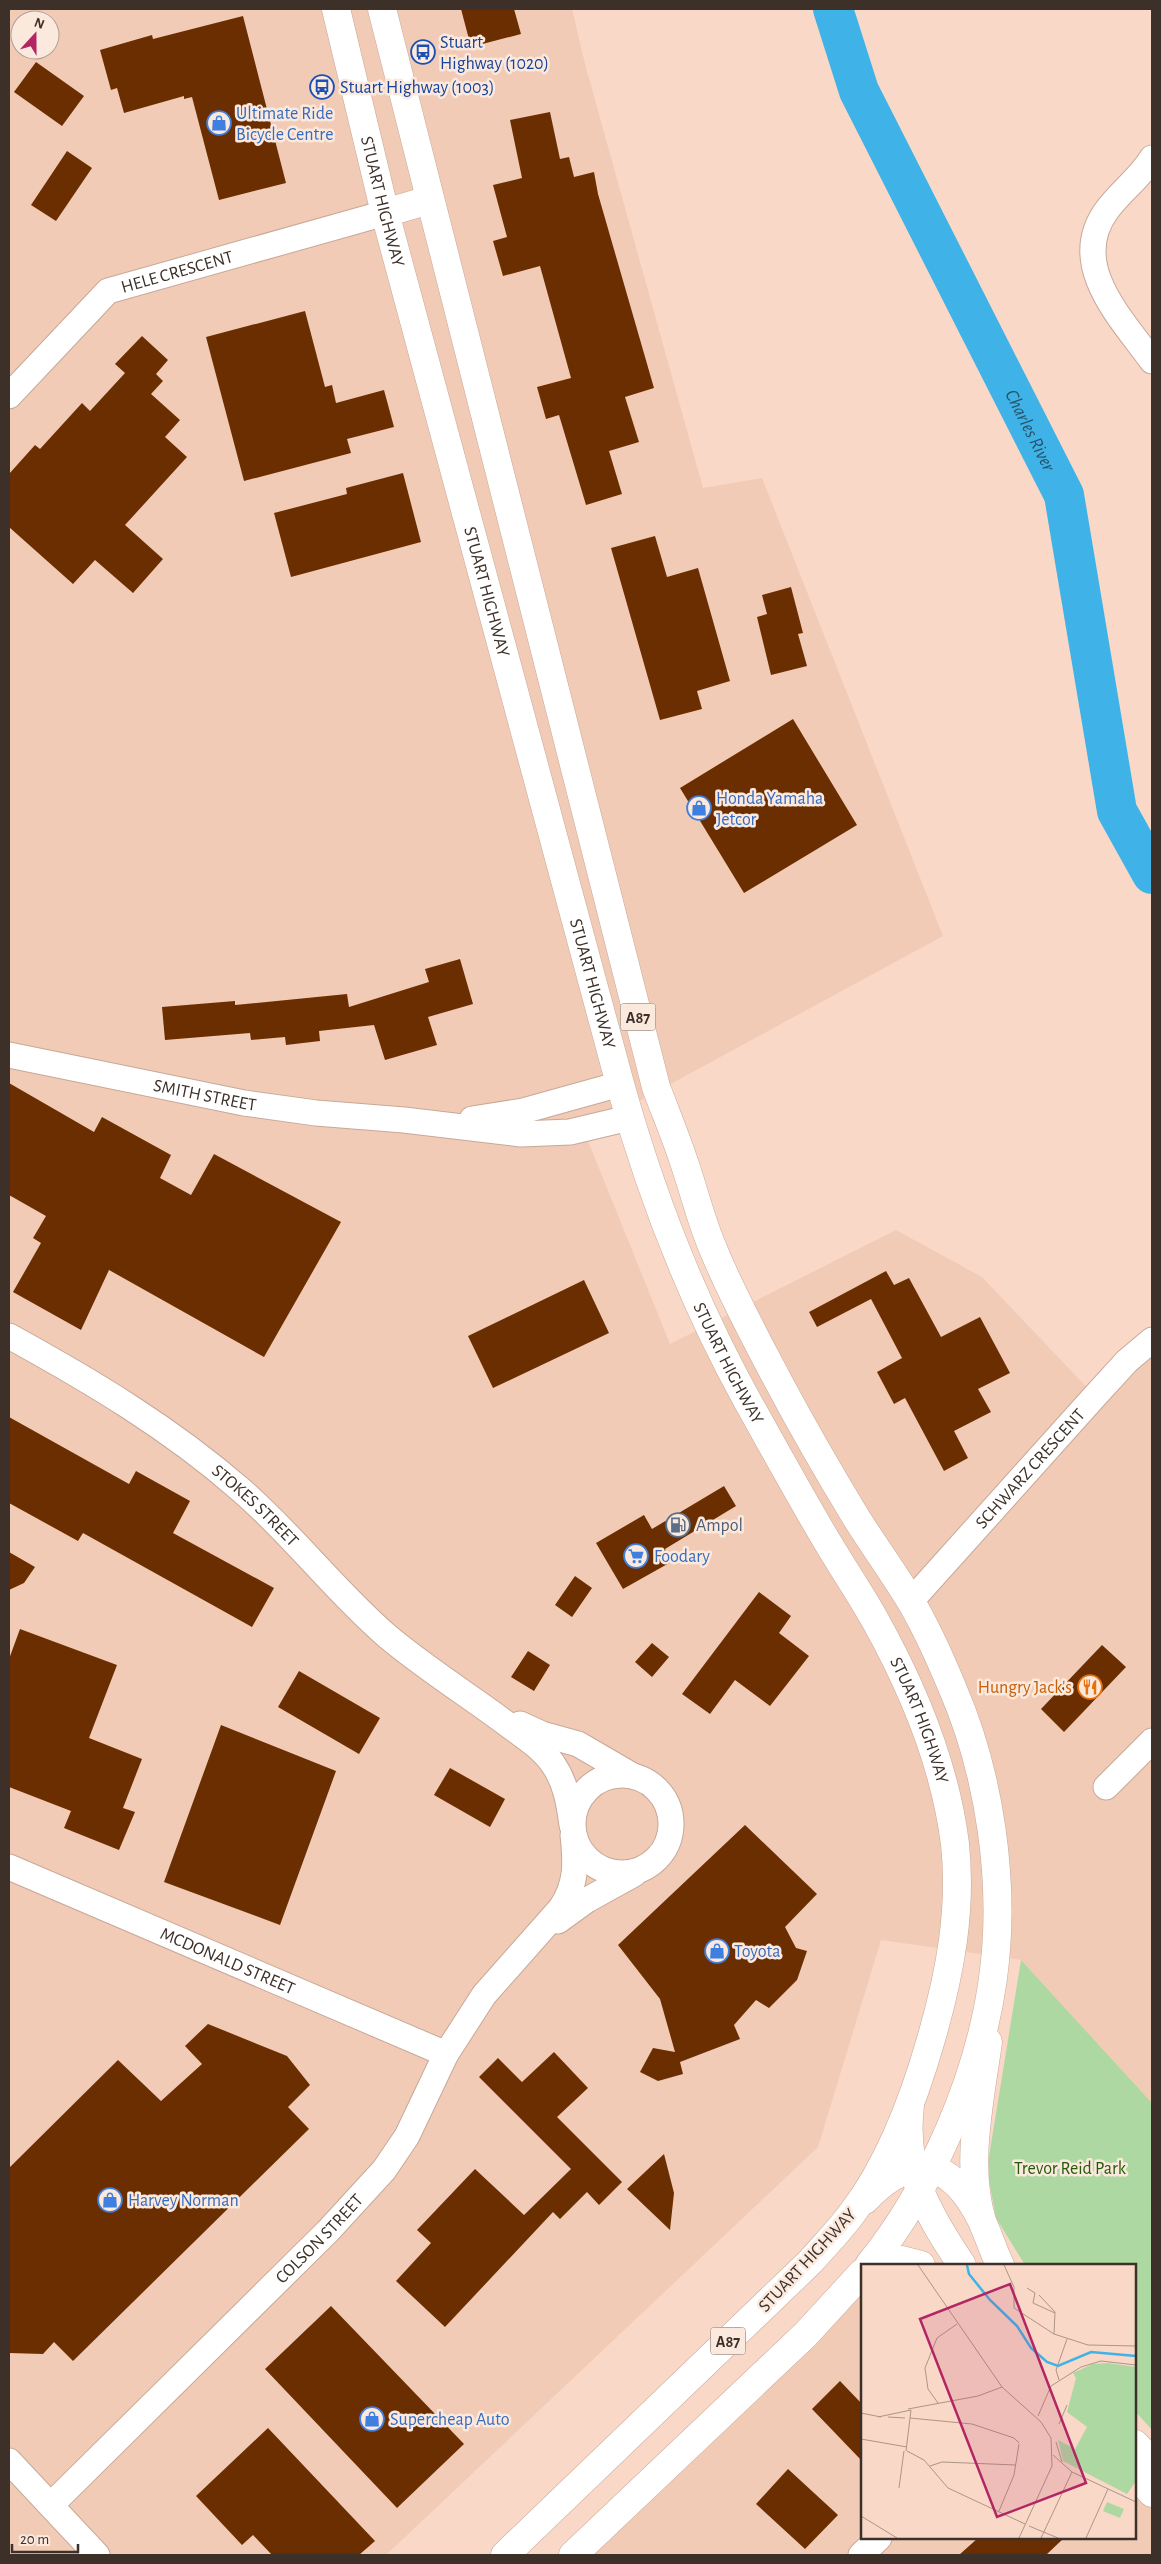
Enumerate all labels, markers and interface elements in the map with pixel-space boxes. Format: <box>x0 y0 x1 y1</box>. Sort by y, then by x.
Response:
north arrow <box>10 10 60 60</box>
text: N <box>32 16 46 32</box>
place label: Stuart Highway (1020) <box>440 34 549 73</box>
bus stop icon: Stuart Highway (1020) <box>410 39 436 65</box>
bus stop icon: Stuart Highway (1003) <box>309 74 335 100</box>
place label: Stuart Highway (1003) <box>340 79 494 97</box>
place label: Ultimate Ride Bicycle Centre <box>236 105 333 144</box>
shop icon: Ultimate Ride Bicycle Centre <box>206 110 232 136</box>
street label: STUART HIGHWAY <box>357 135 407 269</box>
street label: HELE CRESCENT <box>119 248 236 297</box>
water label: Charles River <box>1001 387 1059 475</box>
street label: STUART HIGHWAY <box>460 525 512 659</box>
place label: Honda Yamaha Jetcor <box>716 790 823 829</box>
shop icon: Honda Yamaha Jetcor <box>686 795 712 821</box>
street label: STUART HIGHWAY <box>566 917 618 1051</box>
road number: A87 <box>620 1004 656 1030</box>
street label: SMITH STREET <box>152 1077 258 1115</box>
street label: STUART HIGHWAY <box>689 1300 767 1428</box>
street label: SCHWARZ CRESCENT <box>973 1406 1089 1533</box>
street label: STOKES STREET <box>208 1462 302 1550</box>
fuel station icon: Ampol <box>665 1512 691 1538</box>
place label: Ampol <box>696 1517 743 1535</box>
supermarket icon: Foodary <box>623 1543 649 1569</box>
place label: Foodary <box>654 1548 710 1566</box>
street label: STUART HIGHWAY <box>886 1655 951 1786</box>
restaurant icon: Hungry Jack's <box>1077 1674 1103 1700</box>
place label: Hungry Jack's <box>978 1679 1072 1697</box>
street label: MCDONALD STREET <box>157 1925 298 1998</box>
shop icon: Toyota <box>704 1938 730 1964</box>
place label: Toyota <box>734 1943 781 1961</box>
park label: Trevor Reid Park <box>1014 2160 1127 2178</box>
shop icon: Harvey Norman <box>97 2187 123 2213</box>
street label: COLSON STREET <box>273 2191 367 2287</box>
place label: Harvey Norman <box>128 2192 239 2210</box>
street label: STUART HIGHWAY <box>755 2205 860 2316</box>
inset map <box>861 2264 1136 2539</box>
road number: A87 <box>710 2328 746 2354</box>
shop icon: Supercheap Auto <box>359 2406 385 2432</box>
place label: Supercheap Auto <box>390 2411 510 2429</box>
scale bar <box>12 2522 79 2554</box>
text: 20 m <box>20 2532 49 2547</box>

